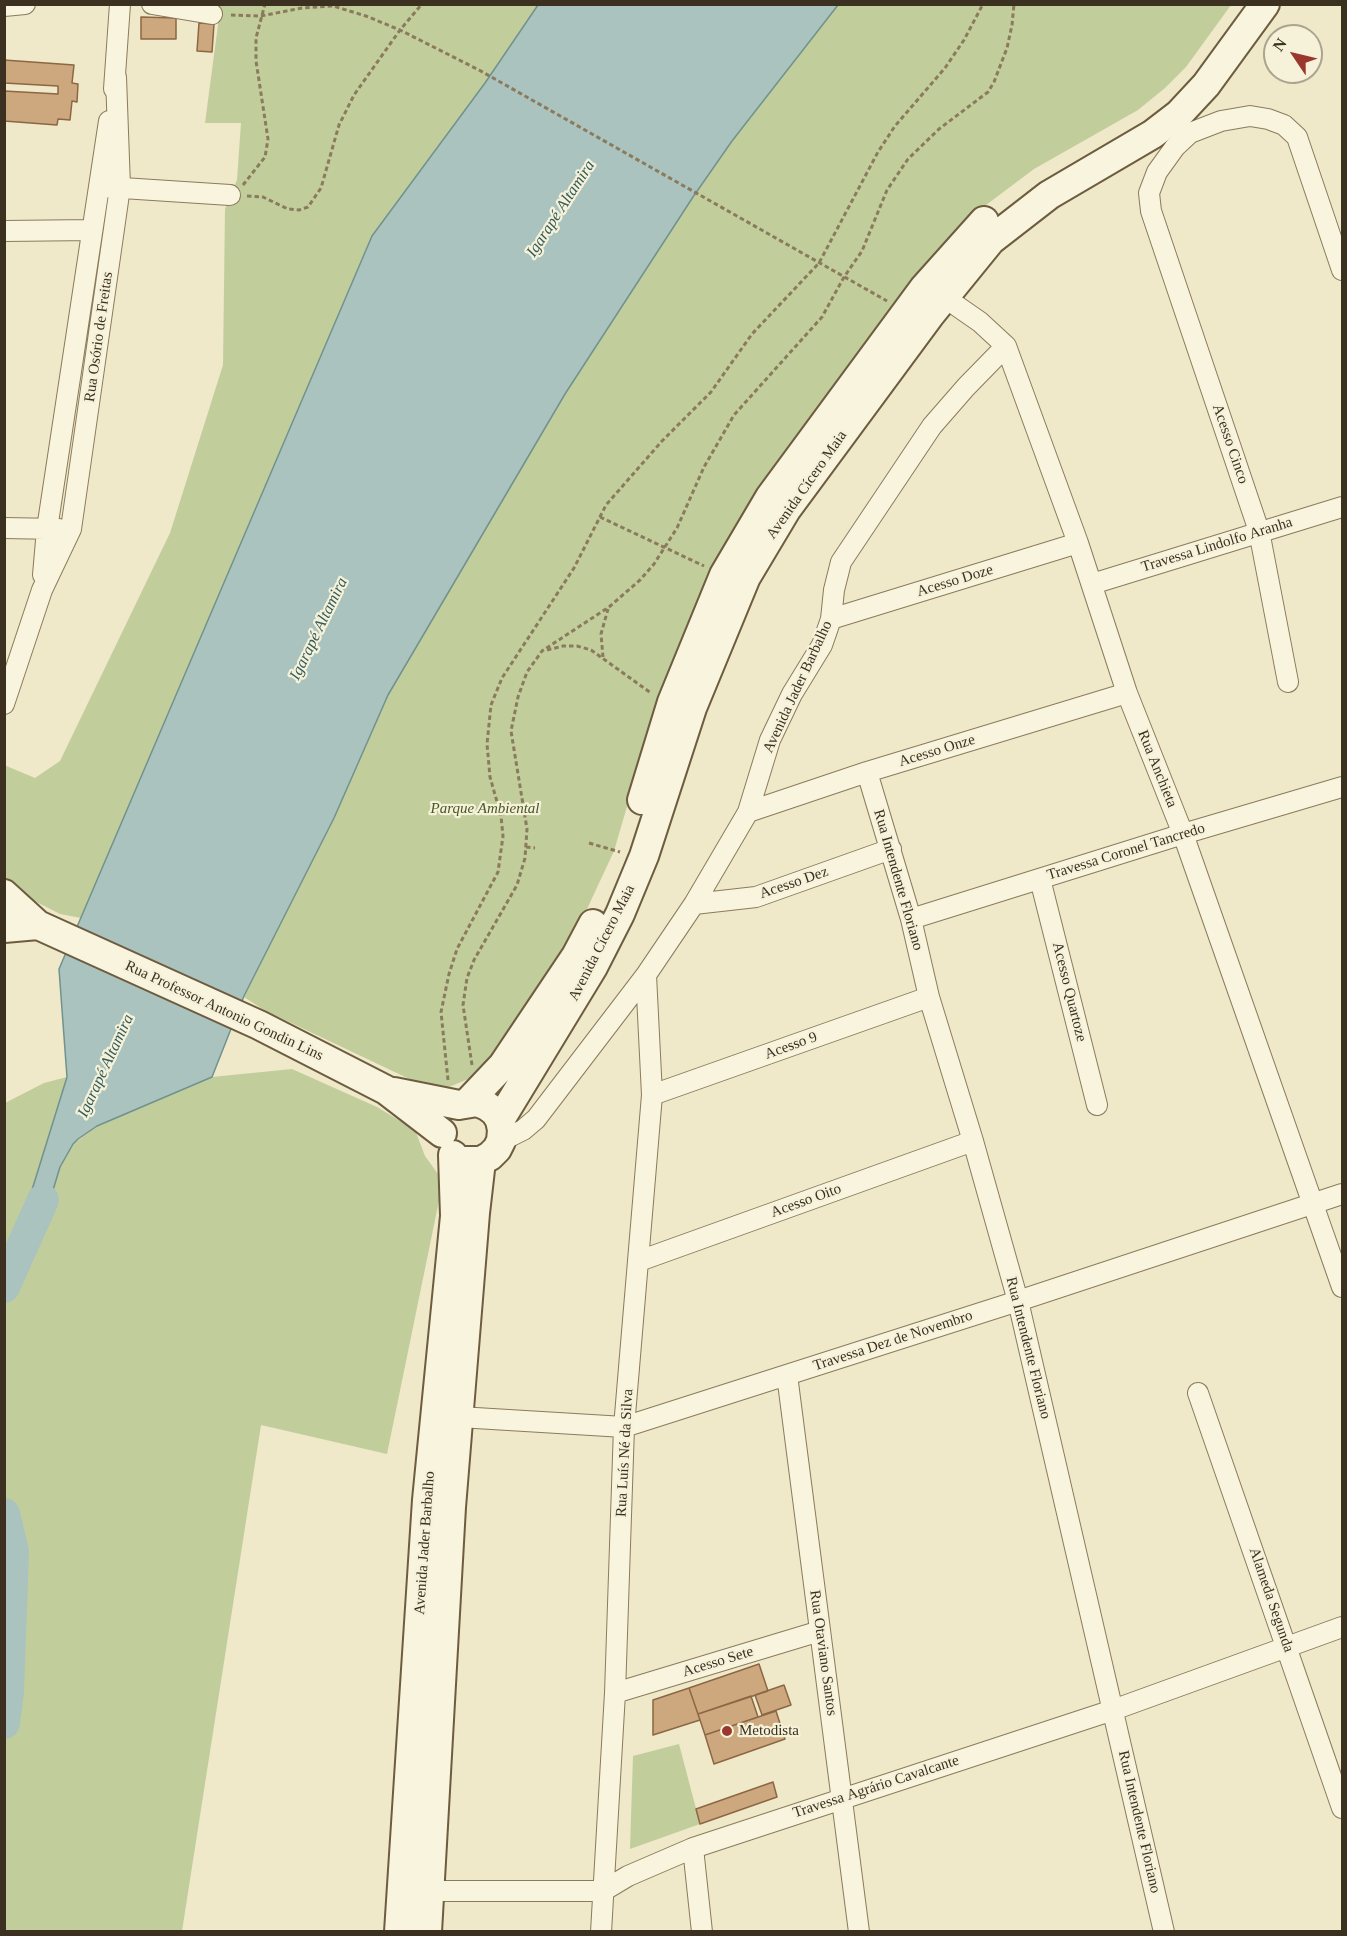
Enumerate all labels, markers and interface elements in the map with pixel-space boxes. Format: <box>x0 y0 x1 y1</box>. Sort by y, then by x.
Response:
north arrow <box>1263 24 1323 84</box>
text: N <box>1269 35 1290 54</box>
water label: Igarapé Altamira <box>523 157 599 261</box>
street label: Rua Osório de Freitas <box>81 271 117 403</box>
street label: Acesso Cinco <box>1208 402 1252 486</box>
street label: Avenida Cícero Maia <box>763 427 851 543</box>
street label: Travessa Lindolfo Aranha <box>1139 513 1295 577</box>
street label: Acesso Doze <box>915 561 995 601</box>
water label: Igarapé Altamira <box>286 575 352 683</box>
street label: Avenida Jader Barbalho <box>759 618 837 756</box>
street label: Rua Anchieta <box>1133 728 1181 810</box>
street label: Acesso Onze <box>897 731 977 771</box>
park label: Parque Ambiental <box>430 800 540 818</box>
street label: Rua Intendente Floriano <box>869 807 927 953</box>
street label: Travessa Coronel Tancredo <box>1045 819 1207 885</box>
street label: Acesso Dez <box>757 863 831 903</box>
street label: Avenida Cícero Maia <box>565 882 639 1004</box>
street label: Acesso Quartoze <box>1048 940 1090 1044</box>
street label: Rua Professor Antonio Gondin Lins <box>122 957 326 1065</box>
water label: Igarapé Altamira <box>74 1011 138 1121</box>
street label: Acesso 9 <box>762 1028 820 1064</box>
street label: Acesso Oito <box>768 1180 844 1222</box>
street label: Rua Intendente Floriano <box>1002 1275 1054 1421</box>
street label: Travessa Dez de Novembro <box>811 1307 975 1375</box>
street label: Rua Luís Né da Silva <box>613 1388 637 1518</box>
street label: Avenida Jader Barbalho <box>411 1471 439 1615</box>
street label: Alameda Segunda <box>1245 1545 1297 1655</box>
street label: Rua Otaviano Santos <box>805 1589 841 1717</box>
street label: Acesso Sete <box>681 1643 755 1681</box>
place label: Metodista <box>739 1722 799 1740</box>
marker: Metodista <box>720 1724 734 1738</box>
street label: Rua Intendente Floriano <box>1114 1749 1164 1895</box>
street label: Travessa Agrário Cavalcante <box>791 1752 961 1822</box>

